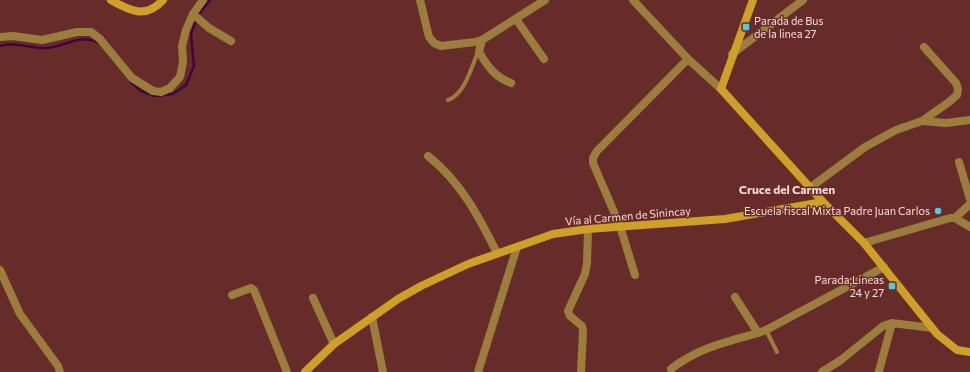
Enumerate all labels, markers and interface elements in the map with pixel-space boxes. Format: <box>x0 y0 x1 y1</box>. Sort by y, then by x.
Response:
place label: Parada de Bus de la linea 27 <box>754 14 823 40</box>
marker: Parada de Bus de la linea 27 <box>741 22 751 32</box>
district label: Cruce del Carmen <box>739 182 835 196</box>
street label: Vía al Carmen de Sinincay <box>565 204 692 227</box>
place label: Escuela fiscal Mixta Padre Juan Carlos <box>744 204 930 218</box>
marker: Escuela fiscal Mixta Padre Juan Carlos <box>933 206 943 216</box>
place label: Parada;Líneas 24 y 27 <box>815 273 884 299</box>
marker: Parada;Líneas 24 y 27 <box>887 281 897 291</box>

